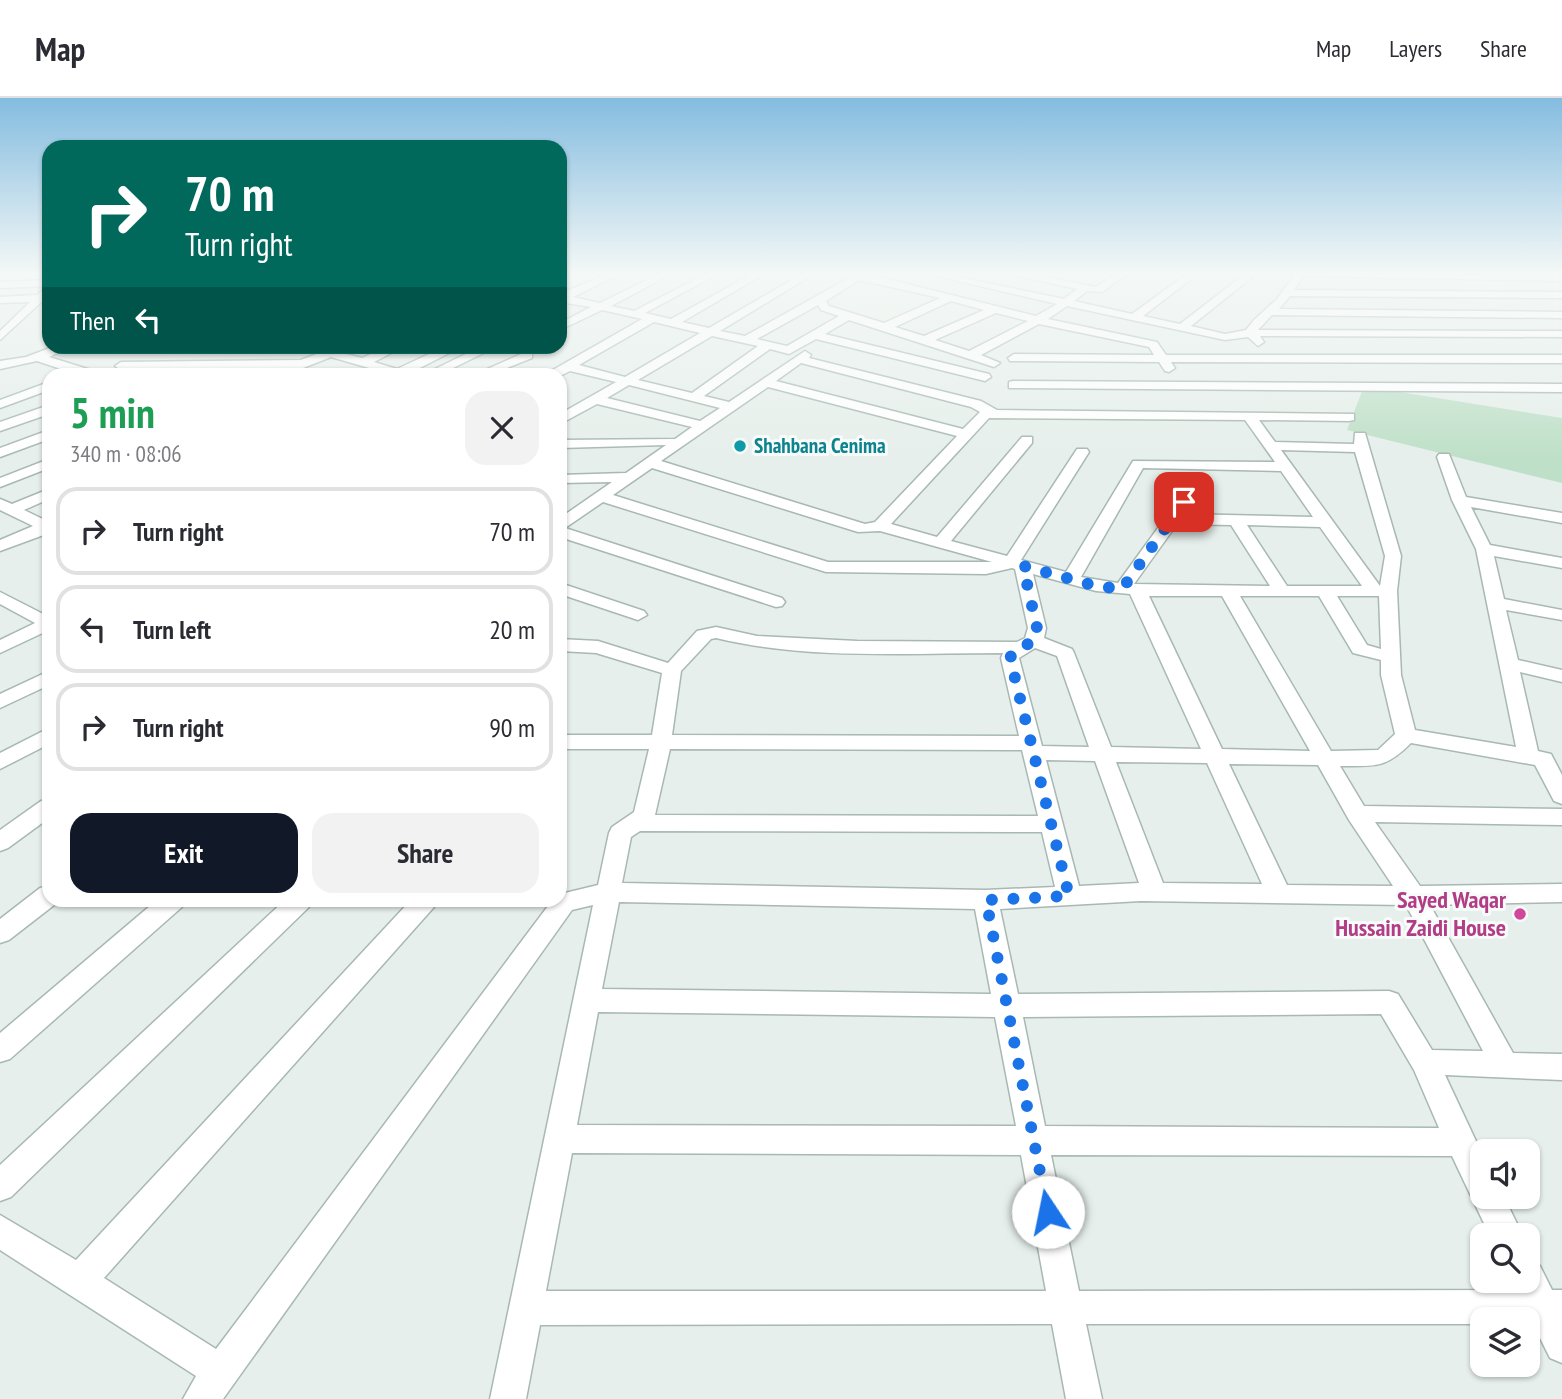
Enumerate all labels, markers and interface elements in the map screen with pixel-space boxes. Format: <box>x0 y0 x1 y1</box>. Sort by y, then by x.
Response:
text: Map <box>35 27 85 70</box>
text: Map <box>1316 33 1351 64</box>
text: Layers <box>1389 33 1442 64</box>
text: Share <box>1480 33 1527 64</box>
text: 70 m <box>185 161 274 225</box>
icon: right <box>70 168 161 259</box>
text: Turn right <box>185 223 293 265</box>
icon: left <box>129 301 167 339</box>
text: Then <box>70 304 115 337</box>
text: 5 min <box>70 385 155 440</box>
button: close <box>465 391 539 465</box>
place label: Shahbana Cenima <box>754 432 886 459</box>
marker: Shahbana Cenima <box>732 438 748 454</box>
text: 340 m · 08:06 <box>70 439 182 468</box>
pin <box>1154 472 1214 532</box>
icon: arrive <box>1165 483 1203 521</box>
icon: right <box>74 512 112 550</box>
text: Turn right <box>133 515 224 548</box>
text: 70 m <box>489 515 535 548</box>
icon: left <box>74 610 112 648</box>
text: Turn left <box>133 613 211 646</box>
text: 20 m <box>489 613 535 646</box>
icon: right <box>74 708 112 746</box>
text: Turn right <box>133 711 224 744</box>
text: 90 m <box>489 711 535 744</box>
button: Exit <box>70 813 298 893</box>
button: Share <box>312 813 539 893</box>
place label: Sayed Waqar Hussain Zaidi House <box>1335 884 1507 943</box>
marker: Sayed Waqar Hussain Zaidi House <box>1512 906 1528 922</box>
map controls <box>1470 1139 1540 1377</box>
button: sound <box>1470 1139 1540 1209</box>
position arrow <box>1011 1175 1085 1249</box>
button: search <box>1470 1223 1540 1293</box>
button: layers <box>1470 1307 1540 1377</box>

